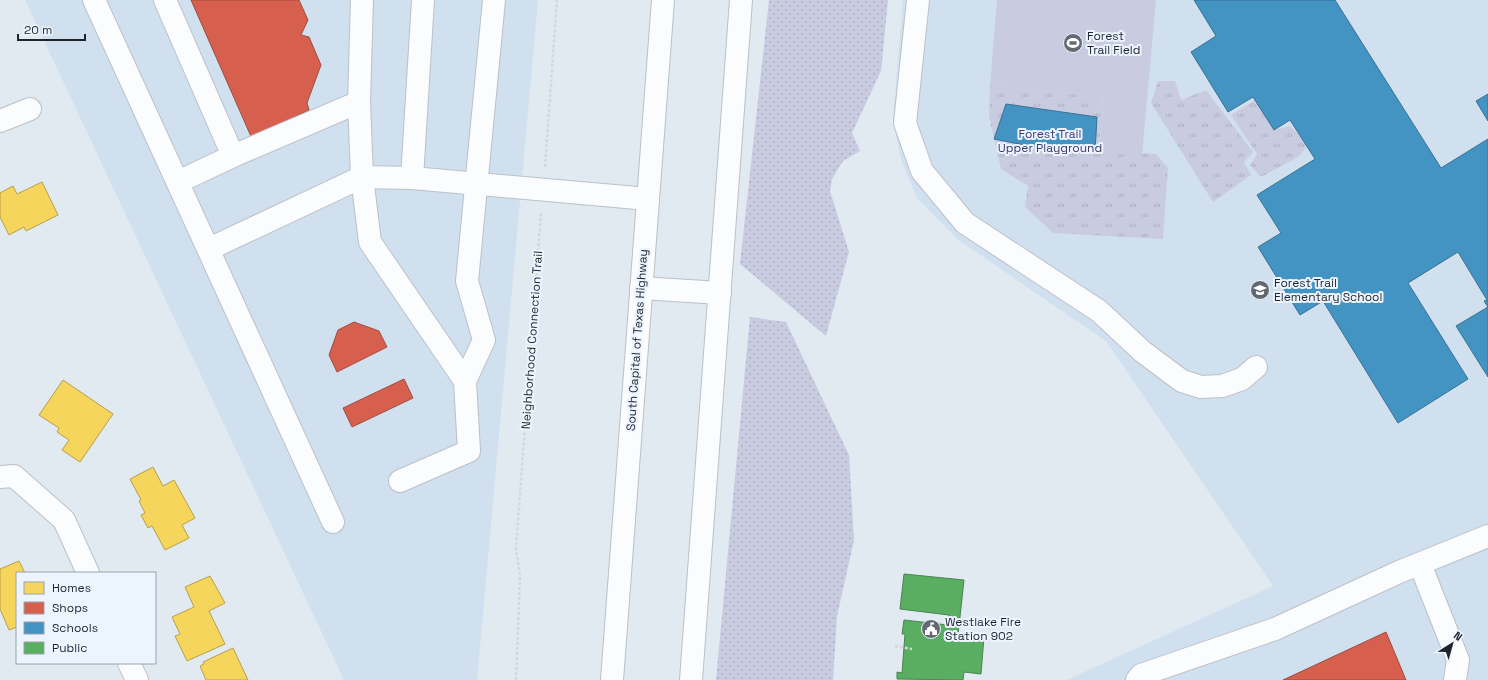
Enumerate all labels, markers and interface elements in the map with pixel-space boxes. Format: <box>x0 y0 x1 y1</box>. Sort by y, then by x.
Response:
scale bar <box>18 16 85 42</box>
text: 20 m <box>24 22 52 38</box>
place label: Forest Trail Field <box>1087 28 1141 58</box>
sports icon: Forest Trail Field <box>1062 32 1084 54</box>
park label: Forest Trail Upper Playground <box>998 126 1102 156</box>
street label: South Capital of Texas Highway <box>623 249 651 431</box>
street label: Neighborhood Connection Trail <box>518 250 546 430</box>
place label: Forest Trail Elementary School <box>1274 275 1382 305</box>
school or university icon: Forest Trail Elementary School <box>1249 279 1271 301</box>
legend <box>16 572 156 664</box>
text: Homes <box>52 580 91 596</box>
text: Shops <box>52 600 88 616</box>
place label: Westlake Fire Station 902 <box>945 614 1021 644</box>
public building icon: Westlake Fire Station 902 <box>920 618 942 640</box>
text: Schools <box>52 620 98 636</box>
north arrow <box>1432 624 1472 664</box>
text: N <box>1451 628 1465 644</box>
text: Public <box>52 640 87 656</box>

